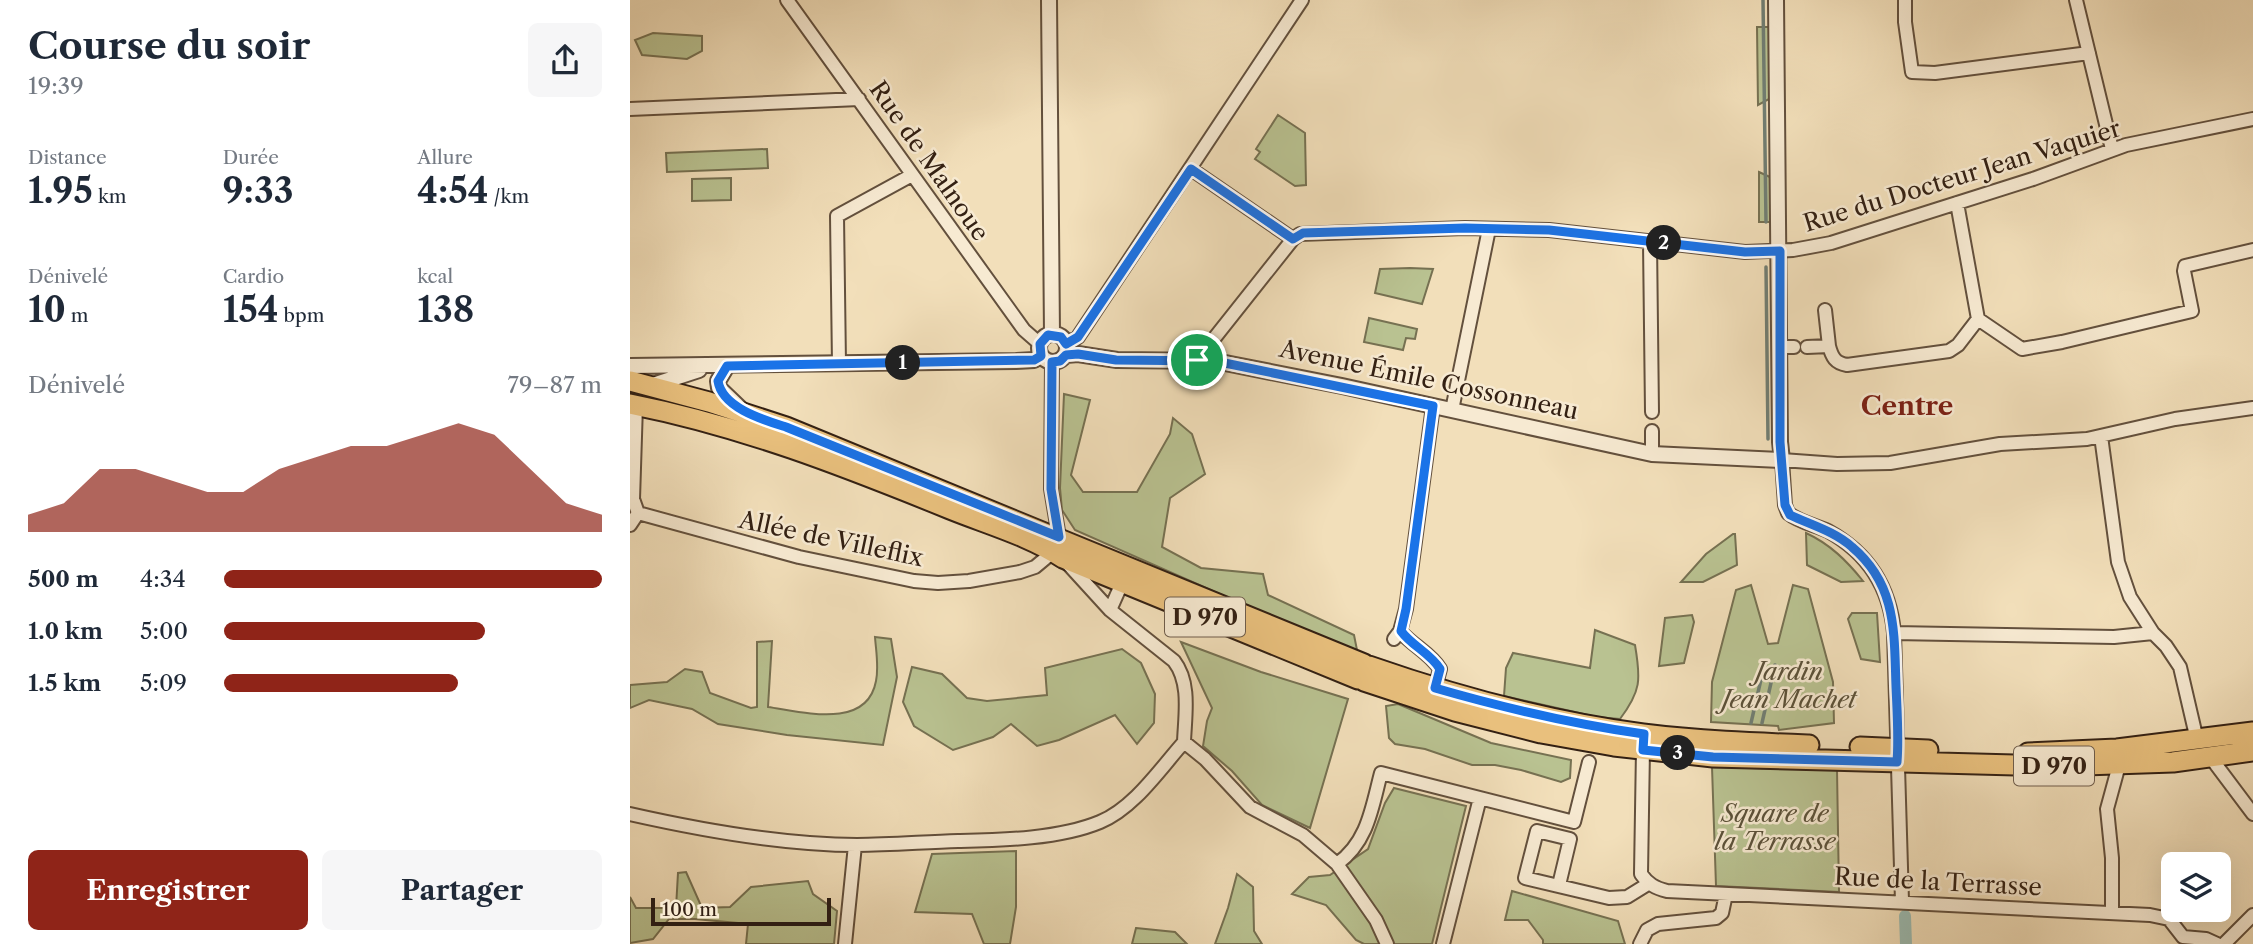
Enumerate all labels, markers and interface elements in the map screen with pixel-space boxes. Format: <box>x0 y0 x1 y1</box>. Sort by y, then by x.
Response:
text: Course du soir <box>28 22 310 69</box>
button: share <box>528 23 602 97</box>
text: 19:39 <box>28 72 84 100</box>
street label: Rue de Malnoue <box>863 75 995 246</box>
street label: Rue du Docteur Jean Vaquier <box>1800 113 2124 238</box>
text: Distance <box>28 146 107 169</box>
text: Durée <box>223 146 279 169</box>
text: Allure <box>417 146 473 169</box>
text: 1.95 <box>28 169 93 212</box>
text: 9:33 <box>223 169 293 212</box>
text: 4:54 <box>417 169 489 212</box>
text: km <box>93 185 127 208</box>
text: /km <box>489 185 529 208</box>
pin: 2 <box>1646 226 1682 260</box>
text: 2 <box>1658 231 1669 254</box>
text: Dénivelé <box>28 265 108 288</box>
text: Cardio <box>223 265 284 288</box>
text: kcal <box>417 265 453 288</box>
text: 10 <box>28 288 66 331</box>
text: 154 <box>223 288 278 331</box>
text: 138 <box>417 288 474 331</box>
text: m <box>66 304 89 327</box>
text: bpm <box>278 304 324 327</box>
pin <box>1167 330 1227 390</box>
street label: Avenue Émile Cossonneau <box>1276 333 1581 425</box>
icon: arrive <box>1178 341 1216 379</box>
pin: 1 <box>886 346 920 380</box>
text: 1 <box>898 351 907 374</box>
text: Dénivelé <box>28 371 125 399</box>
text: 79–87 m <box>508 371 602 399</box>
district label: Centre <box>1861 390 1953 422</box>
street label: Allée de Villeflix <box>735 505 926 572</box>
text: 500 m <box>28 565 99 593</box>
text: 4:34 <box>140 565 186 593</box>
road number: D 970 <box>1165 597 1245 636</box>
text: 1.0 km <box>28 617 103 645</box>
text: 5:00 <box>140 617 188 645</box>
park label: Jardin Jean Machet <box>1714 657 1858 714</box>
text: 1.5 km <box>28 669 101 697</box>
text: 5:09 <box>140 669 187 697</box>
pin: 3 <box>1660 736 1696 770</box>
text: 3 <box>1672 741 1683 764</box>
road number: D 970 <box>2014 746 2094 786</box>
park label: Square de la Terrasse <box>1714 799 1837 856</box>
button: Enregistrer <box>28 850 308 930</box>
button: Partager <box>322 850 602 930</box>
map controls <box>2161 852 2231 922</box>
button: layers <box>2161 852 2231 922</box>
street label: Rue de la Terrasse <box>1833 862 2043 901</box>
scale bar <box>651 895 831 927</box>
text: 100 m <box>662 898 717 921</box>

